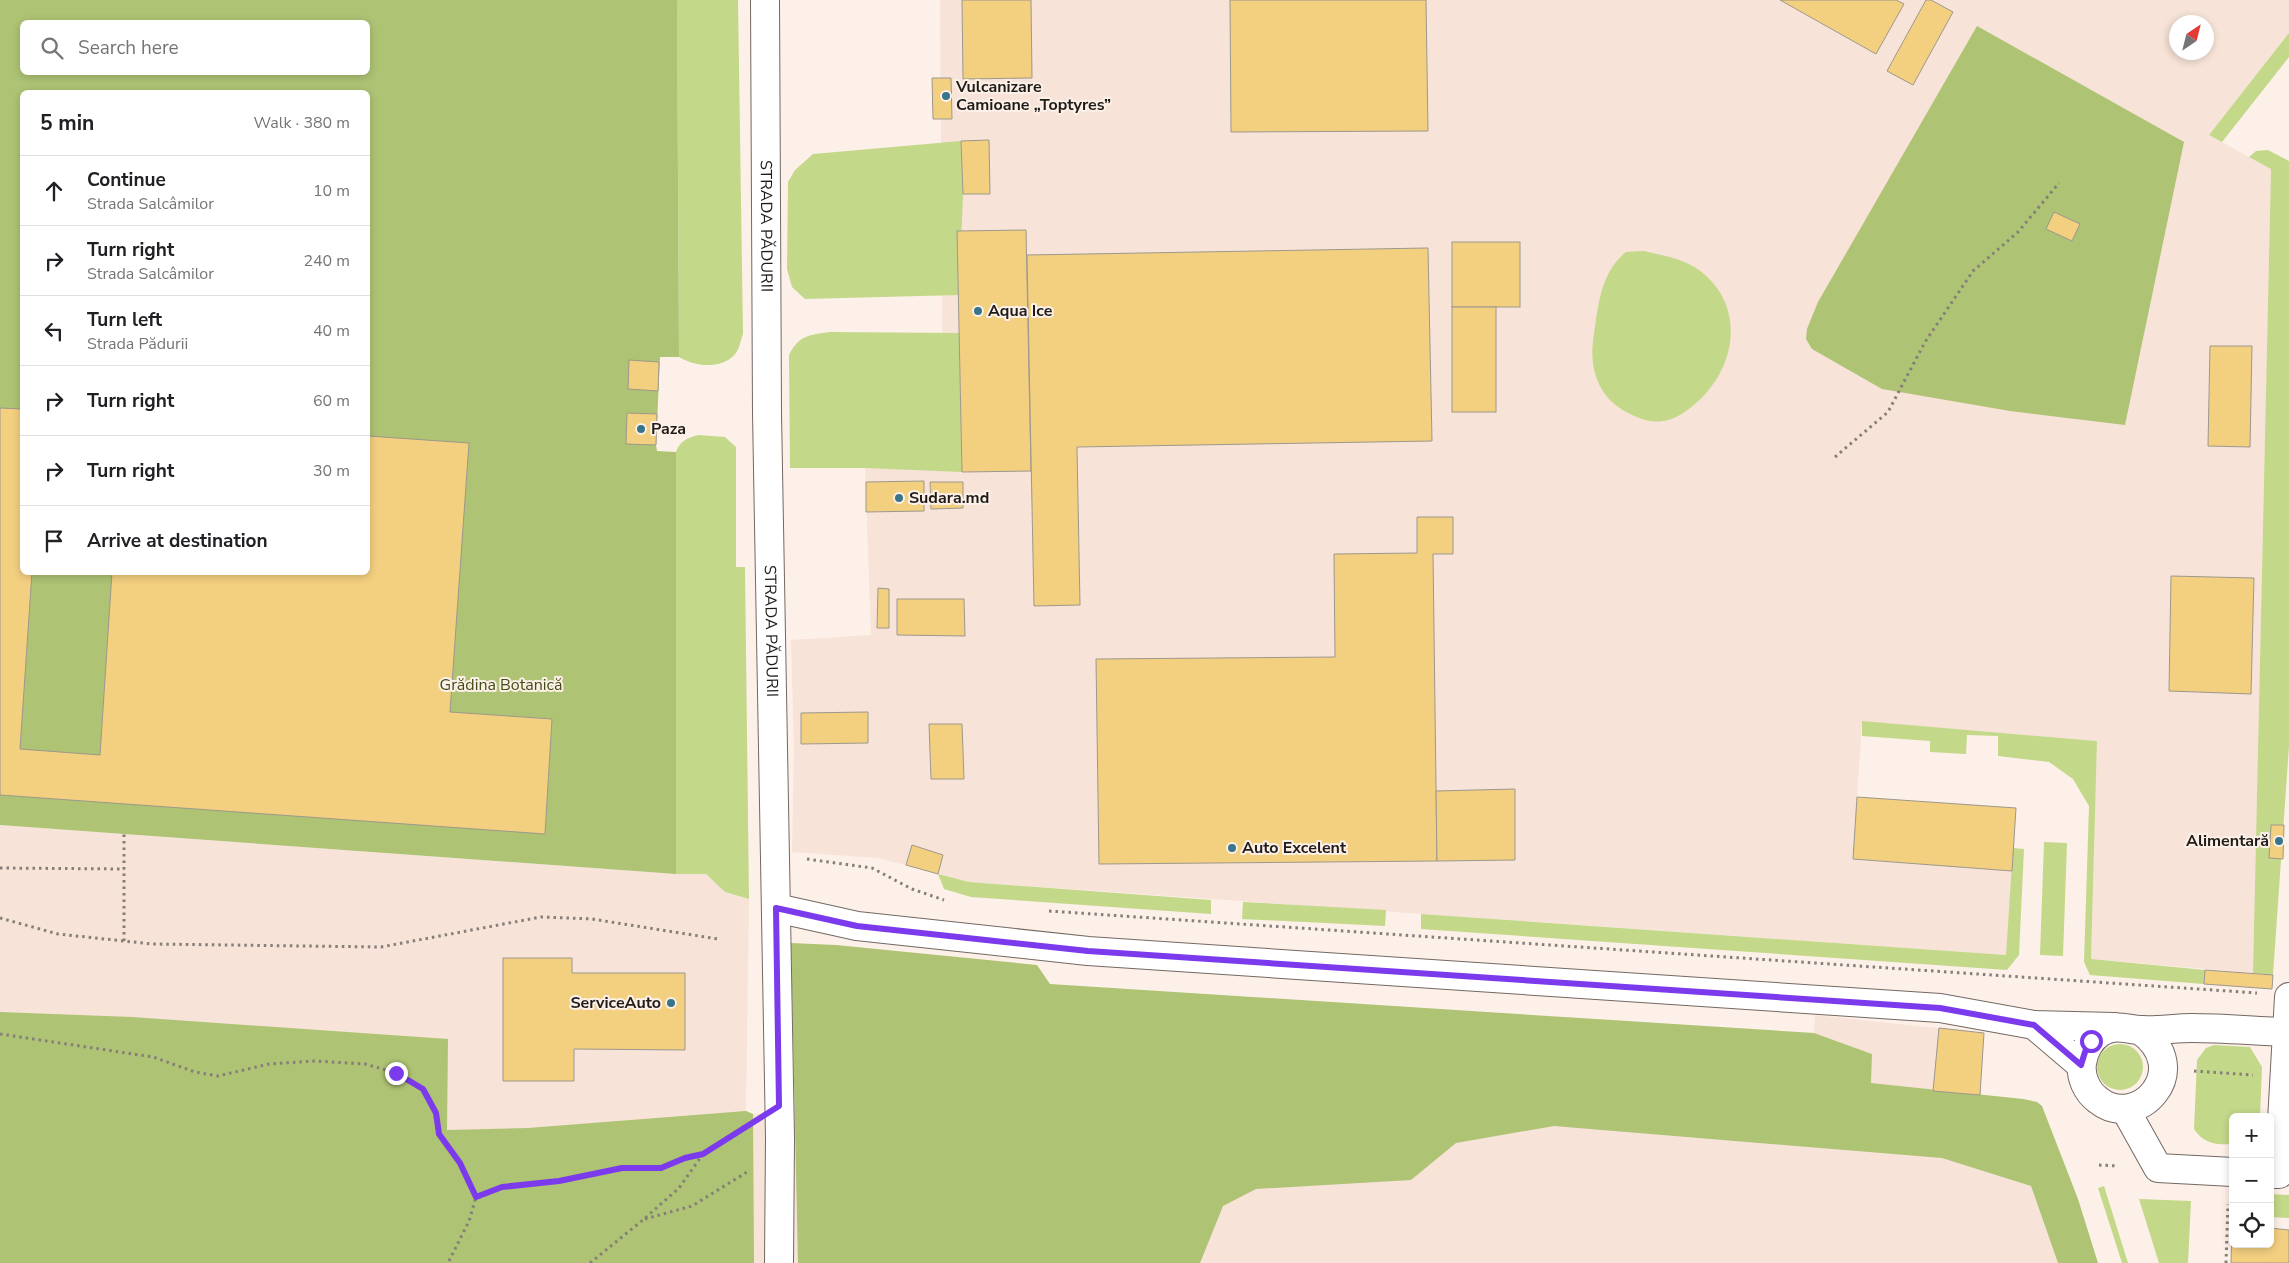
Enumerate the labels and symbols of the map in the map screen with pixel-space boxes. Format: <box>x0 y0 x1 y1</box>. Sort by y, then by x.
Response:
north arrow <box>2169 15 2214 60</box>
place label: Vulcanizare Camioane „Toptyres” <box>955 76 1111 116</box>
marker: Vulcanizare Camioane „Toptyres” <box>940 90 952 102</box>
street label: STRADA PĂDURII <box>755 160 777 292</box>
place label: Aqua Ice <box>988 300 1053 322</box>
marker: Aqua Ice <box>972 305 984 317</box>
place label: Paza <box>651 418 686 440</box>
marker: Paza <box>635 423 647 435</box>
place label: Sudara.md <box>909 487 989 509</box>
marker: Sudara.md <box>893 492 905 504</box>
street label: STRADA PĂDURII <box>759 565 783 697</box>
park label: Grădina Botanică <box>440 674 562 696</box>
place label: Alimentară <box>2186 830 2269 852</box>
marker: Alimentară <box>2273 835 2285 847</box>
place label: Auto Excelent <box>1242 837 1347 859</box>
marker: Auto Excelent <box>1226 842 1238 854</box>
place label: ServiceAuto <box>570 992 661 1014</box>
marker: ServiceAuto <box>665 997 677 1009</box>
route start <box>2080 1030 2103 1053</box>
route end <box>385 1062 408 1085</box>

